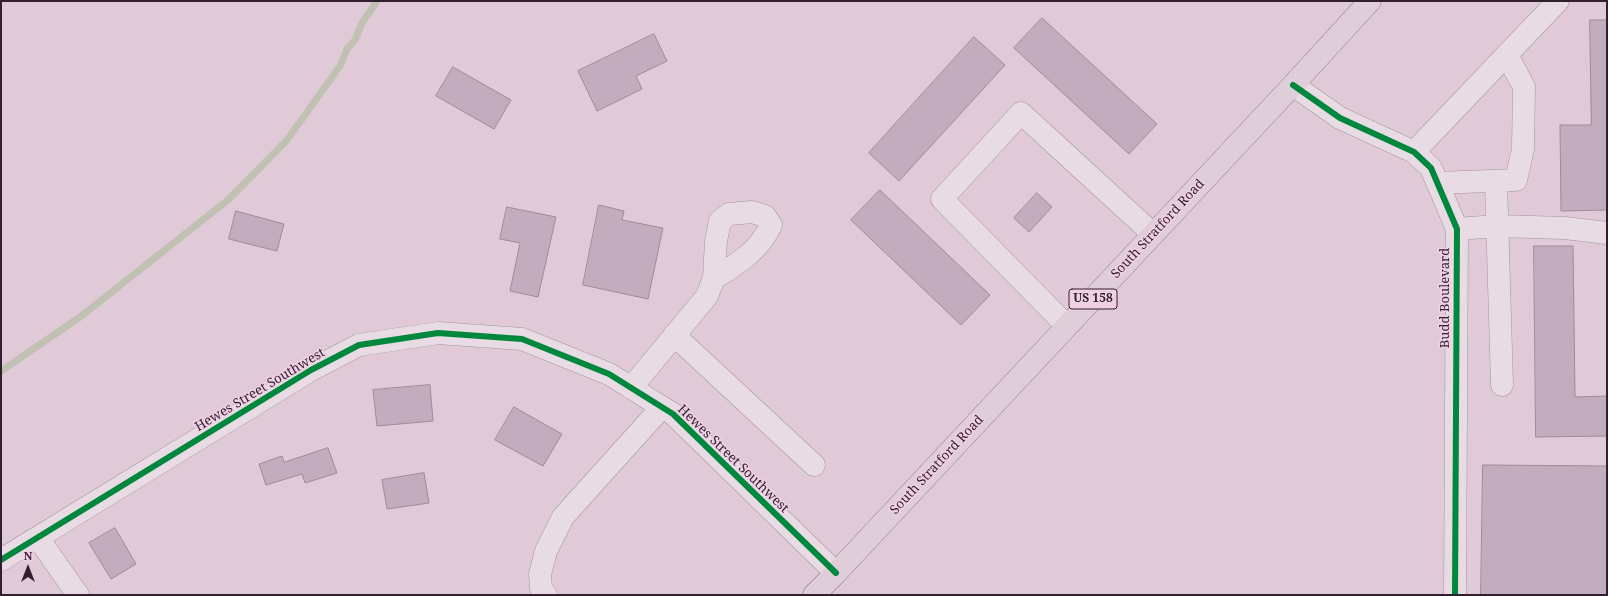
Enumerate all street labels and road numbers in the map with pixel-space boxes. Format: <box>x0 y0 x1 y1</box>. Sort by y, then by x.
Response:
street label: South Stratford Road <box>1108 176 1208 282</box>
street label: Budd Boulevard <box>1437 248 1453 348</box>
road number: US 158 <box>1069 289 1117 309</box>
street label: Hewes Street Southwest <box>192 345 328 435</box>
street label: Hewes Street Southwest <box>674 402 792 516</box>
street label: South Stratford Road <box>887 412 987 518</box>

